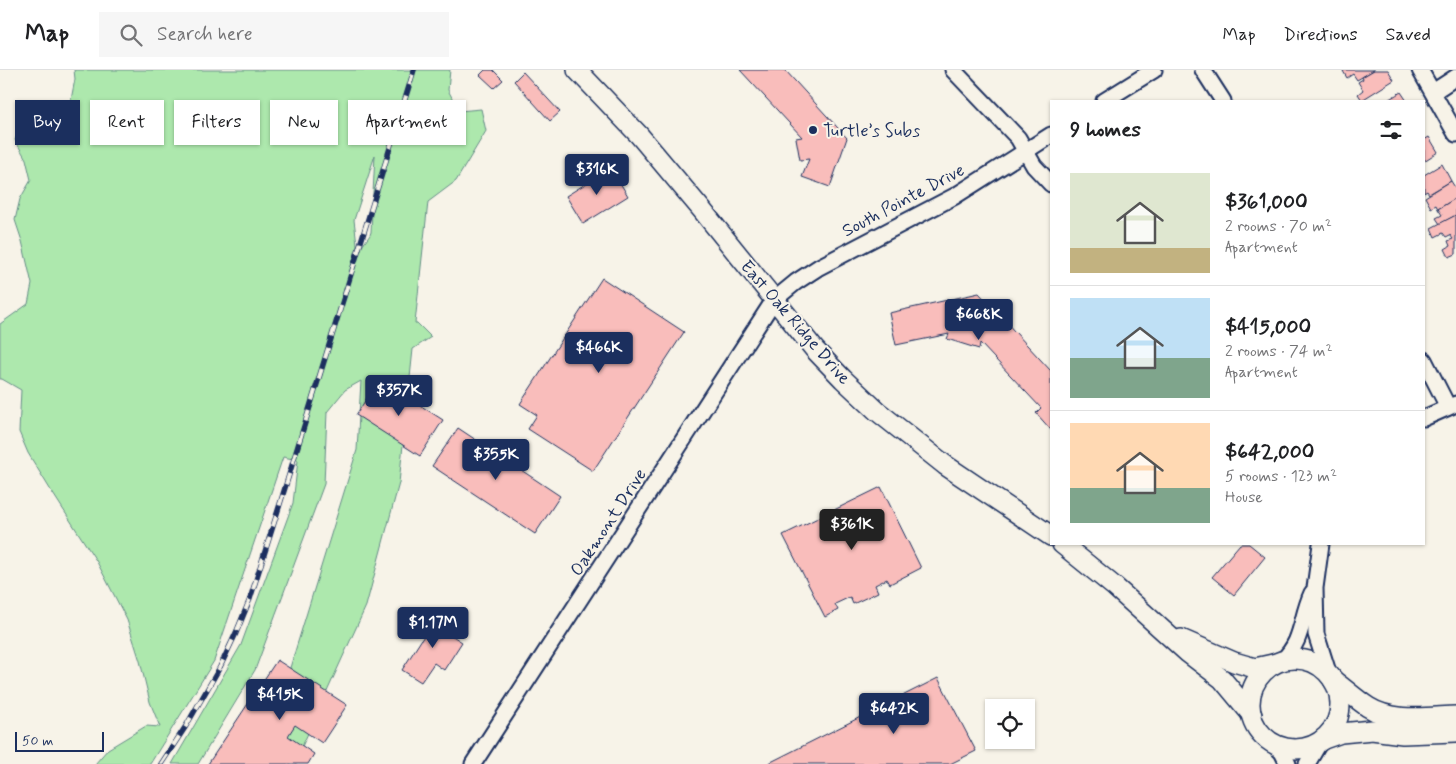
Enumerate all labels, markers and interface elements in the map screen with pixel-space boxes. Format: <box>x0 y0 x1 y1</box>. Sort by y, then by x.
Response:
search box <box>99 12 449 57</box>
text: Map <box>25 19 69 50</box>
icon: search <box>117 21 145 49</box>
text: Search here <box>157 22 253 47</box>
text: Map <box>1223 23 1256 47</box>
text: Directions <box>1284 23 1358 47</box>
text: Saved <box>1386 23 1431 47</box>
chip: Buy <box>15 100 80 145</box>
chip: Rent <box>90 100 164 145</box>
chip: Filters <box>174 100 260 145</box>
chip: New <box>270 100 338 145</box>
chip: Apartment <box>348 100 466 145</box>
text: 9 homes <box>1070 116 1141 144</box>
icon: filters <box>1377 116 1405 144</box>
place label: Turtle’s Subs <box>823 119 920 143</box>
marker: Turtle’s Subs <box>807 124 819 136</box>
pin: $316K <box>562 154 632 196</box>
street label: South Pointe Drive <box>838 158 969 243</box>
text: $316K <box>576 159 618 180</box>
text: $361,000 <box>1225 188 1308 216</box>
icon: home <box>1110 193 1170 253</box>
text: 2 rooms · 70 m² <box>1225 216 1332 237</box>
text: Apartment <box>1225 237 1298 258</box>
street label: East Oak Ridge Drive <box>735 255 856 390</box>
pin: $668K <box>944 298 1014 341</box>
text: $668K <box>956 304 1002 325</box>
text: $415,000 <box>1225 313 1311 341</box>
icon: home <box>1110 318 1170 378</box>
pin: $466K <box>564 332 634 374</box>
text: $466K <box>576 337 622 358</box>
text: 2 rooms · 74 m² <box>1225 341 1333 362</box>
text: Apartment <box>1225 362 1298 383</box>
pin: $357K <box>364 374 434 417</box>
text: $357K <box>376 380 422 401</box>
pin: $355K <box>461 438 531 481</box>
text: $642,000 <box>1225 438 1314 466</box>
icon: home <box>1110 443 1170 503</box>
text: $355K <box>473 444 519 465</box>
street label: Oakmont Drive <box>565 464 653 581</box>
text: 5 rooms · 123 m² <box>1225 466 1337 487</box>
text: House <box>1225 487 1263 508</box>
pin: $361K <box>817 508 887 551</box>
text: $361K <box>830 514 874 535</box>
pin: $1.17M <box>392 606 474 649</box>
text: $1.17M <box>408 612 458 633</box>
pin: $415K <box>245 678 315 721</box>
text: $415K <box>257 684 303 705</box>
pin: $642K <box>859 692 929 735</box>
text: $642K <box>870 698 918 719</box>
map controls <box>985 699 1035 749</box>
button: locate <box>985 699 1035 749</box>
scale bar <box>15 729 104 752</box>
text: 50 m <box>22 732 53 750</box>

